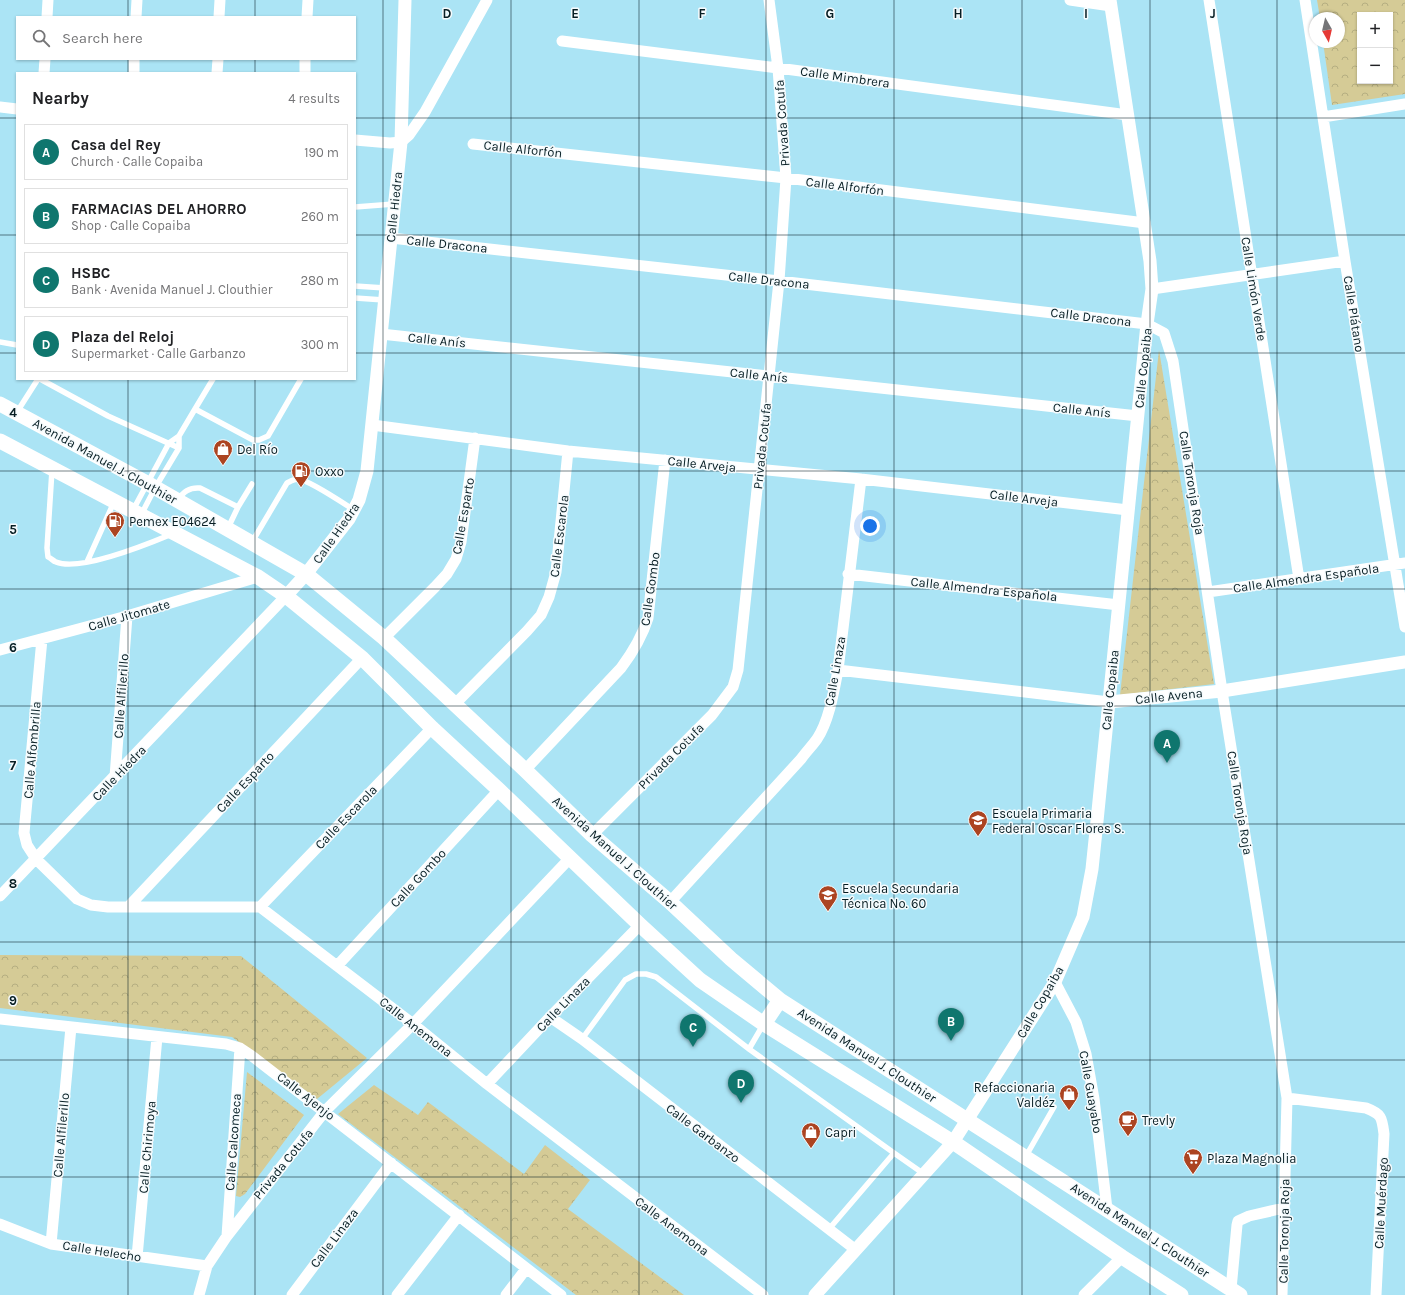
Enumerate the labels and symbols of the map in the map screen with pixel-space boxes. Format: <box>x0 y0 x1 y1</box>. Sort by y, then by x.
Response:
text: D <box>443 6 452 21</box>
text: E <box>571 6 579 21</box>
text: F <box>698 6 706 21</box>
text: G <box>826 6 834 21</box>
text: H <box>953 6 963 21</box>
text: I <box>1084 6 1088 21</box>
text: J <box>1210 6 1216 21</box>
north arrow <box>1309 12 1345 48</box>
street label: Calle Mimbrera <box>799 63 891 91</box>
street label: Privada Cotufa <box>771 79 793 167</box>
street label: Calle Alforfón <box>483 137 563 161</box>
street label: Calle Hiedra <box>383 171 405 243</box>
street label: Calle Alforfón <box>805 174 885 198</box>
street label: Calle Dracona <box>406 232 488 256</box>
street label: Calle Limón Verde <box>1238 236 1270 342</box>
street label: Calle Dracona <box>728 268 810 292</box>
street label: Calle Plátano <box>1341 275 1367 353</box>
street label: Calle Dracona <box>1050 305 1132 329</box>
street label: Calle Copaiba <box>1131 327 1155 409</box>
street label: Calle Anís <box>407 329 467 351</box>
street label: Calle Anís <box>729 364 789 386</box>
street label: Calle Anís <box>1052 399 1112 421</box>
street label: Privada Cotufa <box>750 402 774 490</box>
text: 4 <box>9 405 17 420</box>
street label: Avenida Manuel J. Clouthier <box>30 415 180 507</box>
street label: Calle Toronja Roja <box>1176 430 1208 536</box>
shop icon: Del Río <box>212 438 234 466</box>
place label: Del Río <box>237 442 278 457</box>
street label: Calle Arveja <box>667 453 737 475</box>
fuel station icon: Oxxo <box>290 460 312 488</box>
place label: Oxxo <box>315 464 344 479</box>
street label: Calle Esparto <box>449 476 477 556</box>
street label: Calle Arveja <box>989 486 1059 510</box>
street label: Calle Escarola <box>547 494 571 578</box>
street label: Calle Hiedra <box>310 500 362 566</box>
fuel station icon: Pemex E04624 <box>104 510 126 538</box>
place label: Pemex E04624 <box>129 514 216 529</box>
your location <box>860 516 880 536</box>
text: 5 <box>9 522 17 537</box>
street label: Calle Gombo <box>637 551 663 627</box>
street label: Calle Almendra Española <box>1232 560 1380 596</box>
street label: Calle Almendra Española <box>910 574 1058 604</box>
street label: Calle Jitomate <box>86 596 172 634</box>
street label: Calle Linaza <box>821 635 849 707</box>
text: 6 <box>9 640 17 655</box>
street label: Calle Copaiba <box>1098 649 1122 731</box>
street label: Calle Alfilerillo <box>111 653 131 739</box>
street label: Calle Avena <box>1135 685 1203 707</box>
street label: Calle Alfombrilla <box>20 701 44 799</box>
street label: Privada Cotufa <box>635 720 707 792</box>
pin: A <box>1154 730 1180 763</box>
street label: Calle Hiedra <box>89 742 149 804</box>
street label: Calle Esparto <box>213 748 277 816</box>
street label: Calle Toronja Roja <box>1224 750 1256 856</box>
text: 7 <box>10 758 17 773</box>
street label: Calle Escarola <box>312 782 380 852</box>
street label: Avenida Manuel J. Clouthier <box>550 793 681 913</box>
place label: Escuela Primaria Federal Oscar Flores S. <box>992 806 1124 836</box>
school or university icon: Escuela Primaria Federal Oscar Flores S. <box>967 809 989 837</box>
street label: Calle Gombo <box>387 846 449 910</box>
text: 8 <box>9 876 17 891</box>
place label: Escuela Secundaria Técnica No. 60 <box>842 881 959 911</box>
school or university icon: Escuela Secundaria Técnica No. 60 <box>817 884 839 912</box>
street label: Calle Copaiba <box>1013 963 1067 1041</box>
street label: Calle Linaza <box>533 973 593 1035</box>
text: 9 <box>9 993 17 1008</box>
street label: Calle Anemona <box>377 994 455 1060</box>
street label: Avenida Manuel J. Clouthier <box>795 1004 940 1106</box>
pin: B <box>938 1008 964 1041</box>
pin: C <box>680 1014 706 1047</box>
street label: Calle Guayabo <box>1076 1050 1106 1134</box>
street label: Calle Ajenjo <box>274 1069 338 1123</box>
pin: D <box>728 1070 754 1103</box>
place label: Refaccionaria Valdéz <box>974 1080 1055 1110</box>
shop icon: Refaccionaria Valdéz <box>1058 1083 1080 1111</box>
street label: Calle Alfilerillo <box>50 1092 72 1178</box>
street label: Calle Calcomeca <box>222 1093 244 1191</box>
street label: Calle Chirimoya <box>135 1100 159 1194</box>
street label: Calle Garbanzo <box>663 1100 743 1166</box>
cafe icon: Trevly <box>1117 1109 1139 1137</box>
place label: Trevly <box>1142 1113 1175 1128</box>
shop icon: Capri <box>800 1121 822 1149</box>
place label: Capri <box>825 1125 856 1140</box>
street label: Privada Cotufa <box>250 1126 316 1202</box>
supermarket icon: Plaza Magnolia <box>1182 1147 1204 1175</box>
place label: Plaza Magnolia <box>1207 1151 1297 1166</box>
street label: Calle Muérdago <box>1371 1157 1391 1249</box>
street label: Calle Toronja Roja <box>1276 1178 1292 1284</box>
street label: Avenida Manuel J. Clouthier <box>1068 1179 1213 1281</box>
street label: Calle Anemona <box>632 1193 712 1259</box>
street label: Calle Linaza <box>307 1205 361 1271</box>
street label: Calle Helecho <box>62 1237 142 1265</box>

